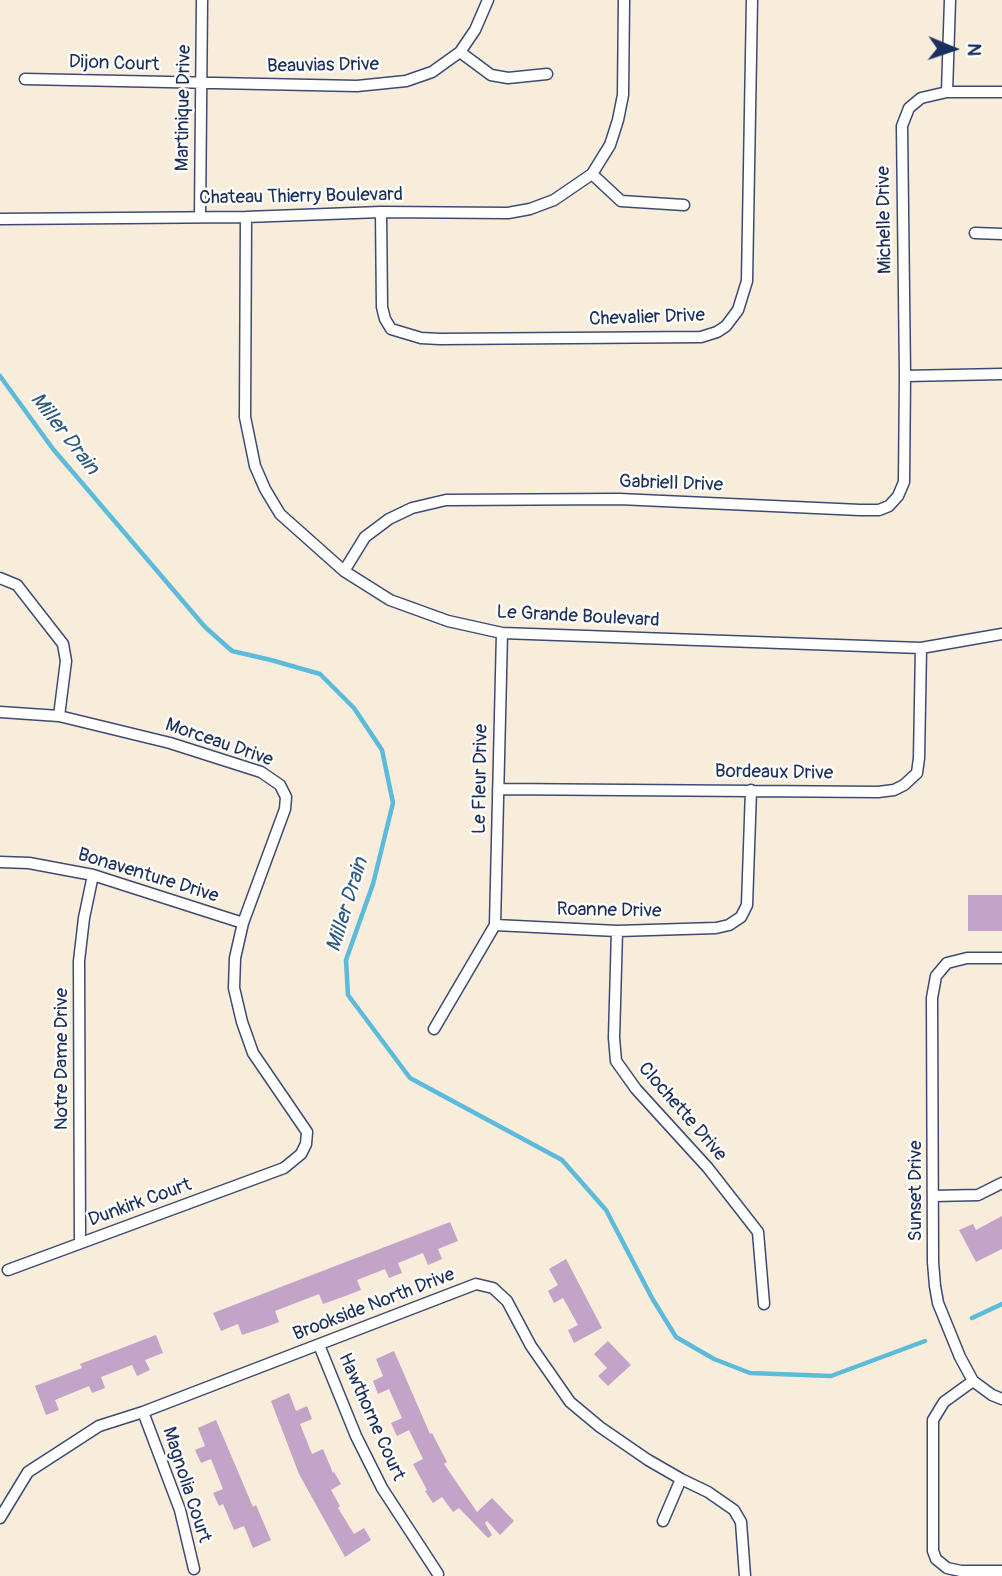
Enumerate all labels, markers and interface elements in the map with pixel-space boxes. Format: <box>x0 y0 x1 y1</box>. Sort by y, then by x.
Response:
north arrow <box>918 14 988 84</box>
text: N <box>962 43 986 57</box>
street label: Martinique Drive <box>171 44 197 172</box>
street label: Dijon Court <box>68 51 160 77</box>
street label: Beauvias Drive <box>267 54 379 78</box>
street label: Michelle Drive <box>873 166 897 274</box>
street label: Chateau Thierry Boulevard <box>199 184 403 210</box>
street label: Chevalier Drive <box>589 305 705 331</box>
water label: Miller Drain <box>24 388 104 480</box>
street label: Gabriell Drive <box>619 471 723 497</box>
street label: Le Grande Boulevard <box>496 601 660 633</box>
street label: Morceau Drive <box>162 714 276 772</box>
street label: Le Fleur Drive <box>469 724 493 834</box>
street label: Bordeaux Drive <box>715 761 833 785</box>
street label: Bonaventure Drive <box>75 844 221 908</box>
water label: Miller Drain <box>322 855 374 955</box>
street label: Roanne Drive <box>556 899 662 923</box>
street label: Notre Dame Drive <box>51 988 73 1130</box>
street label: Clochette Drive <box>633 1058 731 1166</box>
street label: Sunset Drive <box>905 1140 927 1242</box>
street label: Dunkirk Court <box>85 1174 195 1232</box>
street label: Brookside North Drive <box>290 1264 458 1346</box>
street label: Hawthorne Court <box>333 1350 409 1484</box>
street label: Magnolia Court <box>157 1424 215 1546</box>

